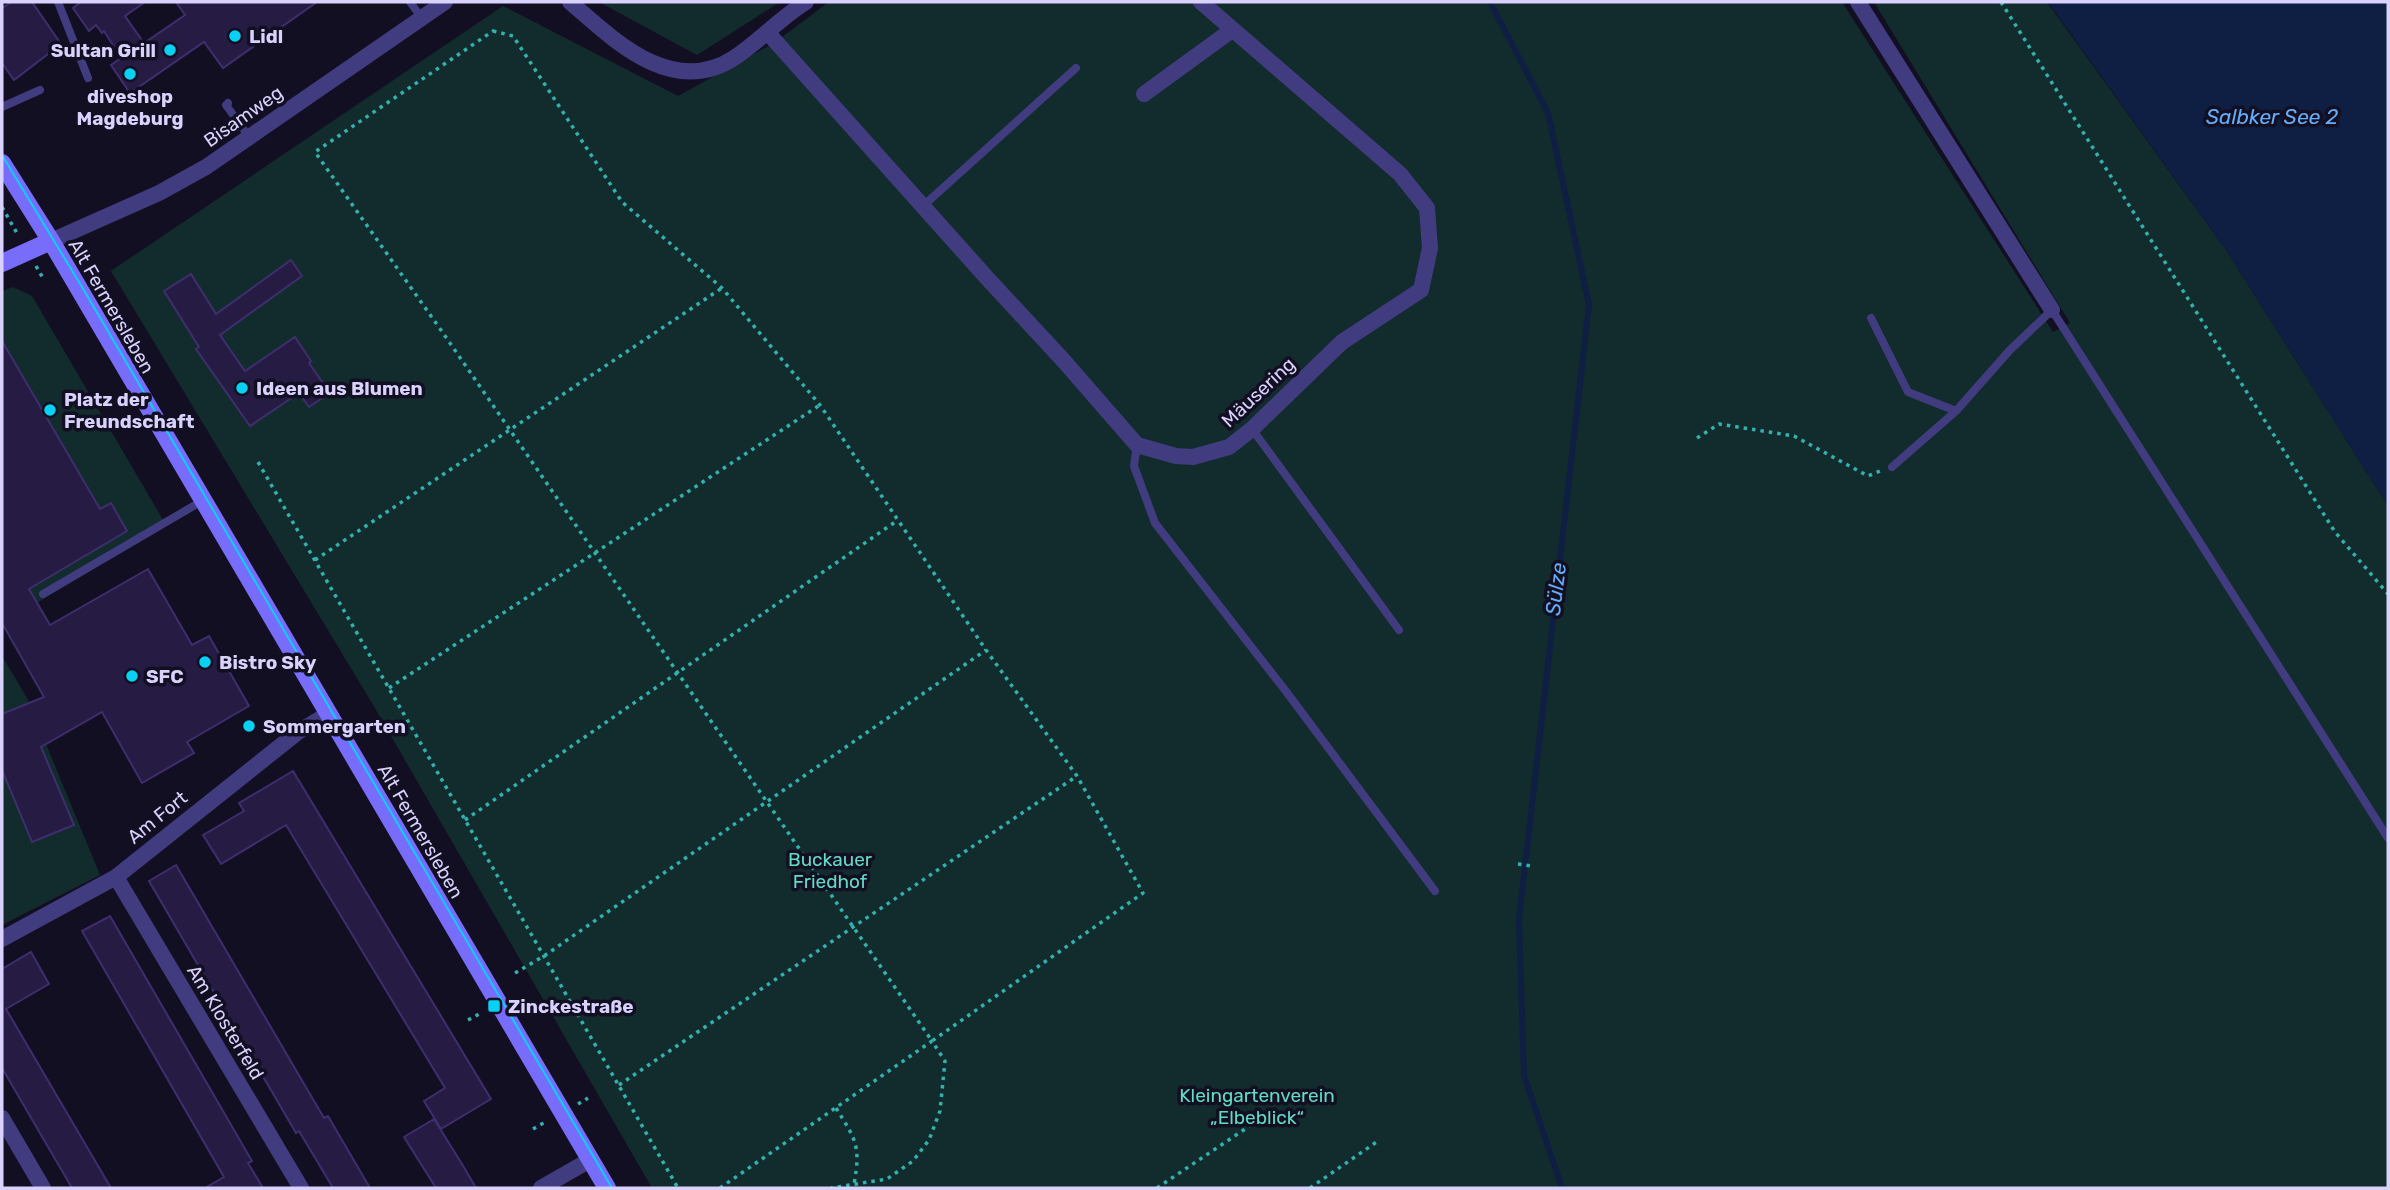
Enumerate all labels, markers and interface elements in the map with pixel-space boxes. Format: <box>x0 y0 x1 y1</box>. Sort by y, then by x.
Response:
place label: Lidl <box>249 25 283 48</box>
marker: Lidl <box>227 28 243 44</box>
place label: Sultan Grill <box>51 39 156 62</box>
marker: Sultan Grill <box>162 42 178 58</box>
marker: diveshop Magdeburg <box>122 66 138 82</box>
street label: Bisamweg <box>199 81 287 152</box>
place label: diveshop Magdeburg <box>76 85 184 130</box>
water label: Salbker See 2 <box>2206 104 2339 129</box>
street label: Alt Fermersleben <box>64 235 159 378</box>
street label: Mäusering <box>1217 353 1300 432</box>
place label: Ideen aus Blumen <box>256 377 423 400</box>
marker: Ideen aus Blumen <box>234 380 250 396</box>
place label: Platz der Freundschaft <box>64 388 194 433</box>
marker: Platz der Freundschaft <box>42 402 58 418</box>
water label: Sülze <box>1540 561 1571 617</box>
place label: Bistro Sky <box>219 651 317 674</box>
marker: Bistro Sky <box>197 654 213 670</box>
place label: SFC <box>146 665 184 688</box>
marker: SFC <box>124 668 140 684</box>
place label: Sommergarten <box>263 715 406 738</box>
marker: Sommergarten <box>241 718 257 734</box>
street label: Alt Fermersleben <box>373 760 468 903</box>
street label: Am Fort <box>123 786 192 849</box>
park label: Buckauer Friedhof <box>788 848 873 893</box>
street label: Am Klosterfeld <box>182 961 269 1084</box>
place label: Zinckestraße <box>508 995 634 1018</box>
marker: Zinckestraße <box>486 998 502 1014</box>
park label: Kleingartenverein „Elbeblick“ <box>1179 1084 1335 1129</box>

